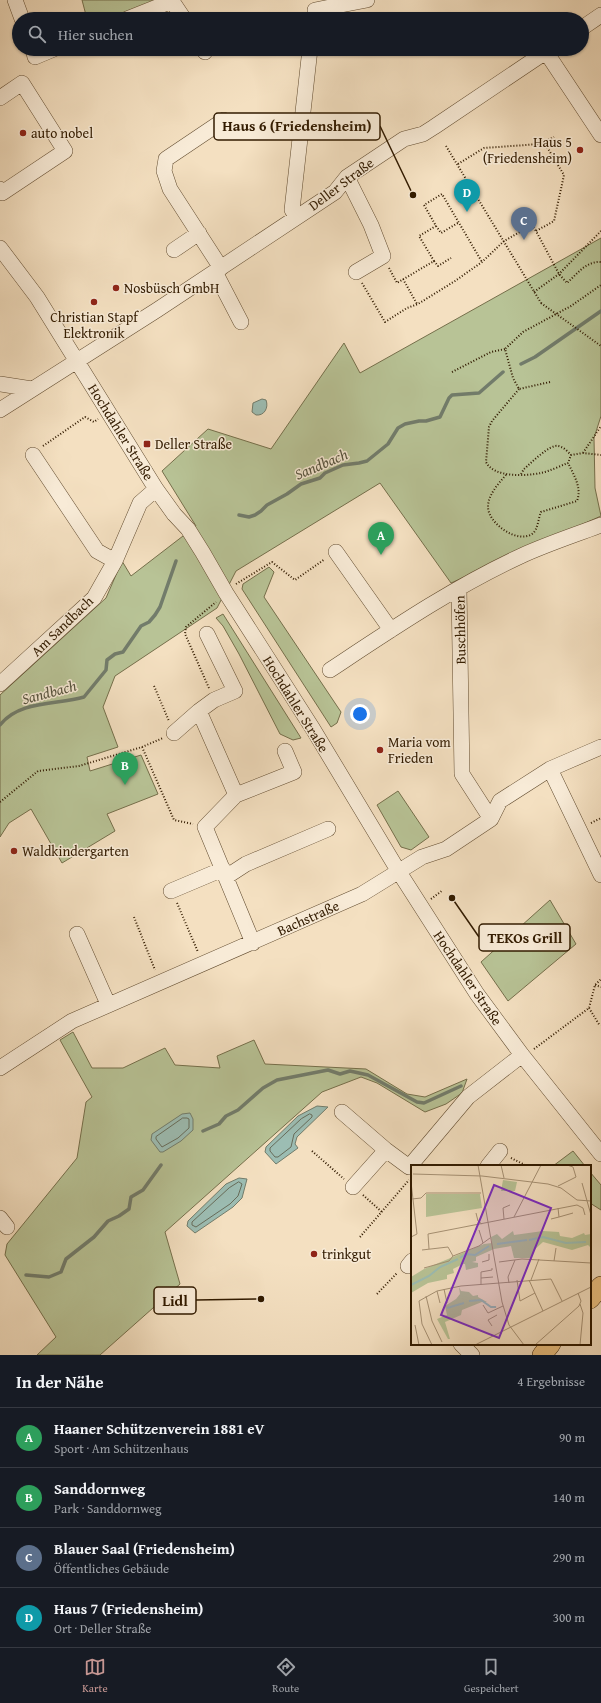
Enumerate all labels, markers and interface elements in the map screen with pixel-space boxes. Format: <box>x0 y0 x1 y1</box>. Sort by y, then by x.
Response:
search box <box>12 12 589 56</box>
icon: search <box>26 23 48 45</box>
text: Hier suchen <box>58 24 133 45</box>
callout: Haus 6 (Friedensheim) <box>214 113 380 140</box>
text: Haus 6 (Friedensheim) <box>222 115 372 136</box>
place label: auto nobel <box>31 123 93 143</box>
marker: auto nobel <box>18 128 28 138</box>
place label: Haus 5 (Friedensheim) <box>483 132 572 168</box>
marker: Haus 5 (Friedensheim) <box>575 145 585 155</box>
street label: Deller Straße <box>304 153 378 215</box>
pin: D <box>454 179 480 212</box>
pin: C <box>511 207 537 240</box>
place label: Nosbüsch GmbH <box>124 278 219 298</box>
marker: Nosbüsch GmbH <box>111 283 121 293</box>
marker: Christian Stapf Elektronik <box>89 297 99 307</box>
place label: Christian Stapf Elektronik <box>50 307 139 343</box>
street label: Hochdahler Straße <box>83 380 159 484</box>
place label: Deller Straße <box>155 434 233 454</box>
marker: Deller Straße <box>142 439 152 449</box>
water label: Sandbach <box>291 443 351 485</box>
pin: A <box>368 522 394 555</box>
street label: Am Sandbach <box>26 591 98 661</box>
street label: Buschhöfen <box>449 595 471 665</box>
street label: Hochdahler Straße <box>258 652 334 756</box>
water label: Sandbach <box>19 675 79 709</box>
your location <box>350 704 370 724</box>
place label: Maria vom Frieden <box>388 732 451 768</box>
marker: Maria vom Frieden <box>375 745 385 755</box>
pin: B <box>112 752 138 785</box>
place label: Waldkindergarten <box>22 841 129 861</box>
marker: Waldkindergarten <box>9 846 19 856</box>
street label: Bachstraße <box>274 895 343 941</box>
callout: TEKOs Grill <box>479 924 570 951</box>
street label: Hochdahler Straße <box>429 927 507 1030</box>
text: TEKOs Grill <box>487 927 563 948</box>
inset map <box>411 1165 591 1345</box>
place label: trinkgut <box>322 1244 371 1264</box>
marker: trinkgut <box>309 1249 319 1259</box>
callout: Lidl <box>154 1287 196 1314</box>
text: Lidl <box>162 1290 188 1311</box>
text: In der Nähe <box>16 1369 104 1394</box>
text: 4 Ergebnisse <box>517 1372 585 1391</box>
text: Haaner Schützenverein 1881 eV <box>54 1418 265 1439</box>
text: A <box>25 1428 33 1447</box>
text: 90 m <box>559 1428 585 1447</box>
text: Sport · Am Schützenhaus <box>54 1439 189 1458</box>
text: Sanddornweg <box>54 1478 145 1499</box>
text: B <box>25 1488 33 1507</box>
text: 140 m <box>553 1488 585 1507</box>
text: Park · Sanddornweg <box>54 1499 161 1518</box>
text: Blauer Saal (Friedensheim) <box>54 1538 235 1559</box>
text: C <box>25 1548 33 1567</box>
text: 290 m <box>553 1548 585 1567</box>
text: Öffentliches Gebäude <box>54 1559 169 1578</box>
text: Haus 7 (Friedensheim) <box>54 1598 203 1619</box>
text: D <box>25 1608 33 1627</box>
text: 300 m <box>553 1608 585 1627</box>
text: Ort · Deller Straße <box>54 1619 151 1638</box>
tab: Karte <box>82 1656 108 1696</box>
tab: Route <box>272 1656 299 1696</box>
tab: Gespeichert <box>464 1656 519 1696</box>

